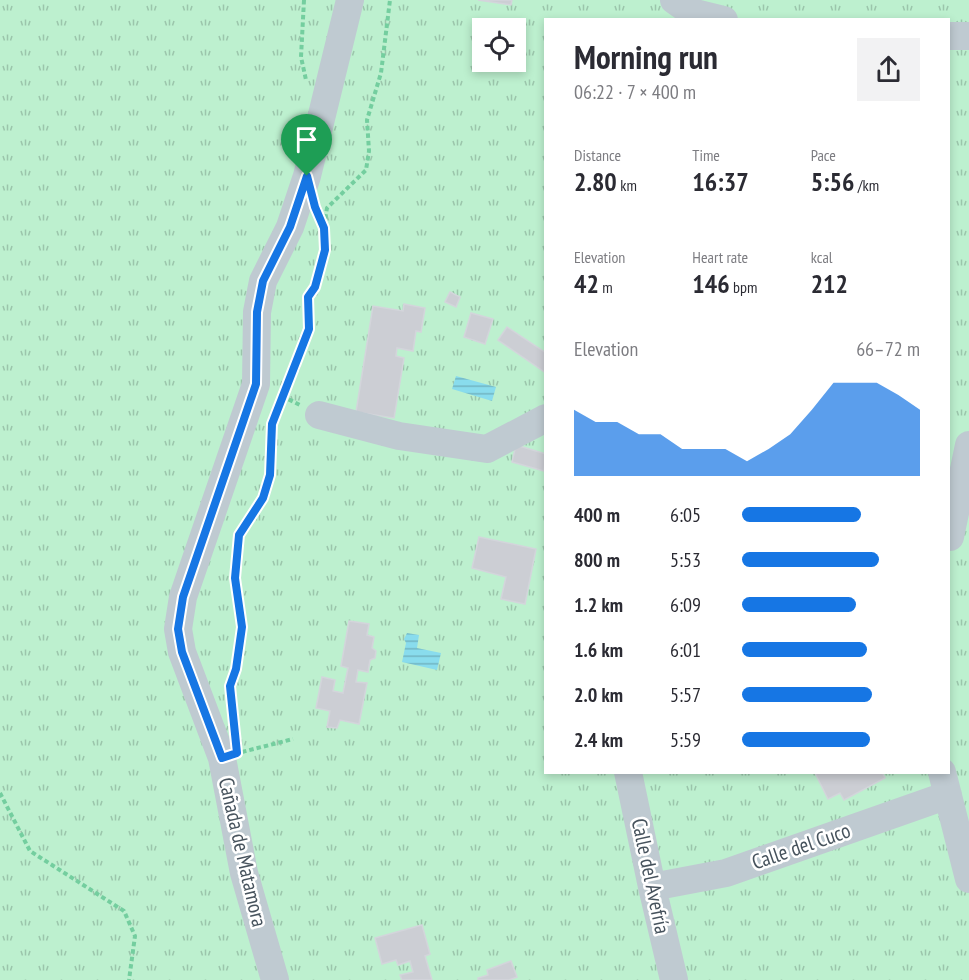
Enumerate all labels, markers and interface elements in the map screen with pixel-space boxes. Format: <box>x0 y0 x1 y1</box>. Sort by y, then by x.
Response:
map controls <box>472 18 526 72</box>
button: locate <box>472 18 526 72</box>
text: Morning run <box>574 35 718 78</box>
button: share <box>857 38 920 101</box>
text: 06:22 · 7 × 400 m <box>574 79 696 105</box>
pin <box>281 114 332 176</box>
icon: arrive <box>290 123 323 156</box>
text: Distance <box>574 145 621 165</box>
text: Time <box>692 145 720 165</box>
text: Pace <box>811 145 836 165</box>
text: 2.80 <box>574 165 617 198</box>
text: 16:37 <box>692 165 749 198</box>
text: 5:56 <box>811 165 854 198</box>
text: km <box>617 175 637 195</box>
text: /km <box>854 175 879 195</box>
text: Elevation <box>574 247 625 267</box>
text: Heart rate <box>692 247 748 267</box>
text: kcal <box>811 247 833 267</box>
text: 42 <box>574 267 599 300</box>
text: 146 <box>692 267 730 300</box>
text: 212 <box>811 267 848 300</box>
text: m <box>599 277 613 297</box>
text: bpm <box>730 277 757 297</box>
text: Elevation <box>574 336 638 362</box>
text: 66–72 m <box>856 336 920 362</box>
text: 400 m <box>574 502 620 528</box>
text: 6:05 <box>670 502 701 528</box>
text: 800 m <box>574 547 620 573</box>
text: 5:53 <box>670 547 701 573</box>
text: 1.2 km <box>574 592 623 618</box>
text: 6:09 <box>670 592 701 618</box>
text: 1.6 km <box>574 637 623 663</box>
text: 6:01 <box>670 637 701 663</box>
text: 2.0 km <box>574 682 623 708</box>
text: 5:57 <box>670 682 701 708</box>
text: 2.4 km <box>574 727 623 753</box>
text: 5:59 <box>670 727 701 753</box>
street label: Cañada de Matamora <box>213 775 273 929</box>
street label: Calle del Avefría <box>626 816 676 936</box>
street label: Calle del Cuco <box>748 817 854 875</box>

